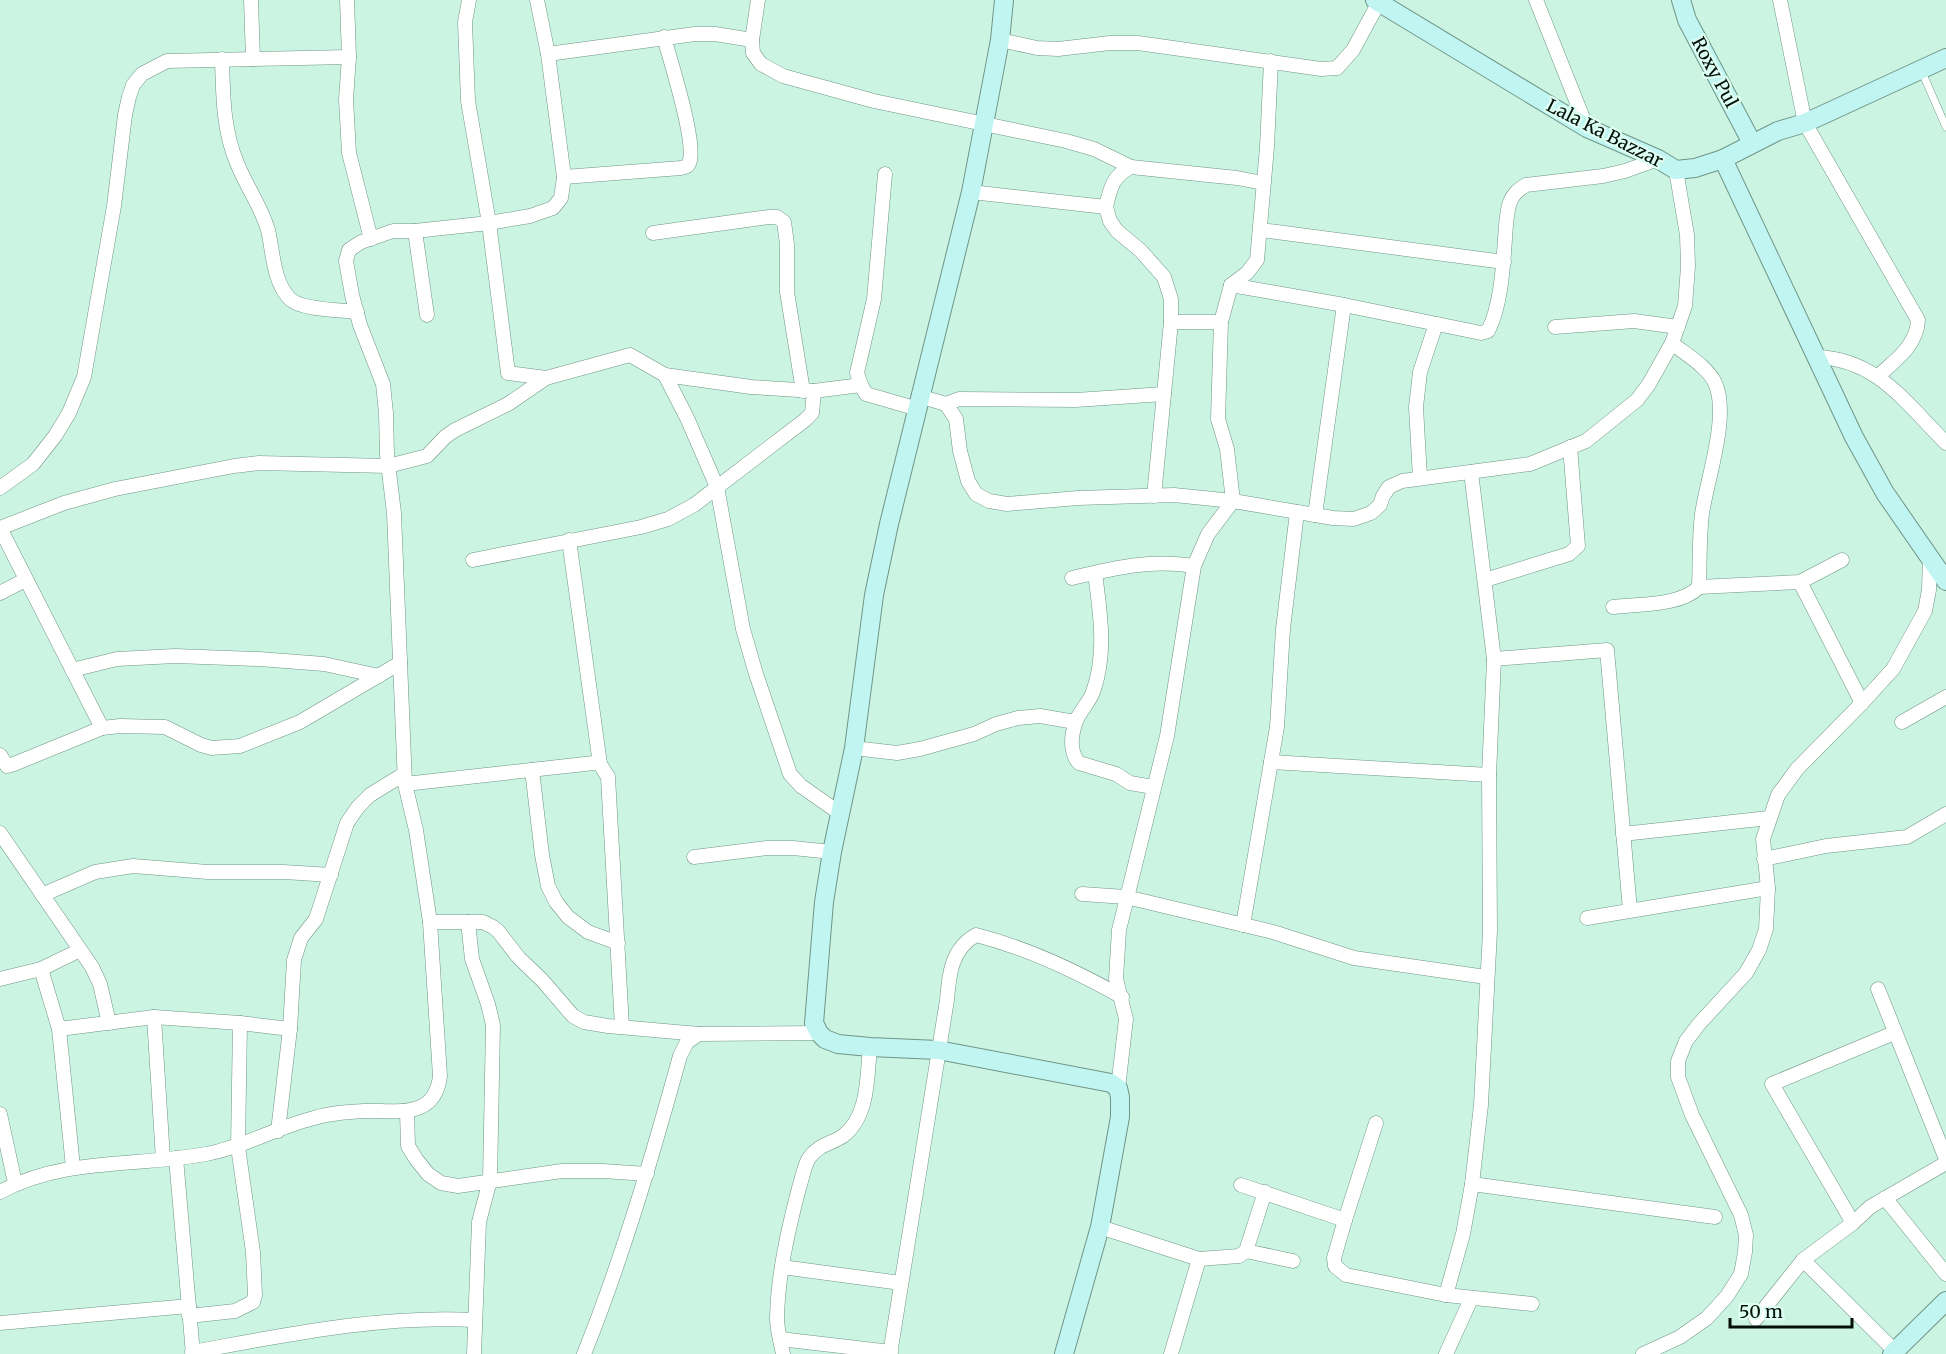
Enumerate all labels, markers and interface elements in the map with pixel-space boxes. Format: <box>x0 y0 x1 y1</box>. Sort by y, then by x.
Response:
street label: Roxy Pul <box>1687 33 1743 112</box>
street label: Lala Ka Bazzar <box>1543 94 1667 172</box>
scale bar <box>1730 1291 1852 1329</box>
text: 50 m <box>1739 1300 1783 1323</box>

